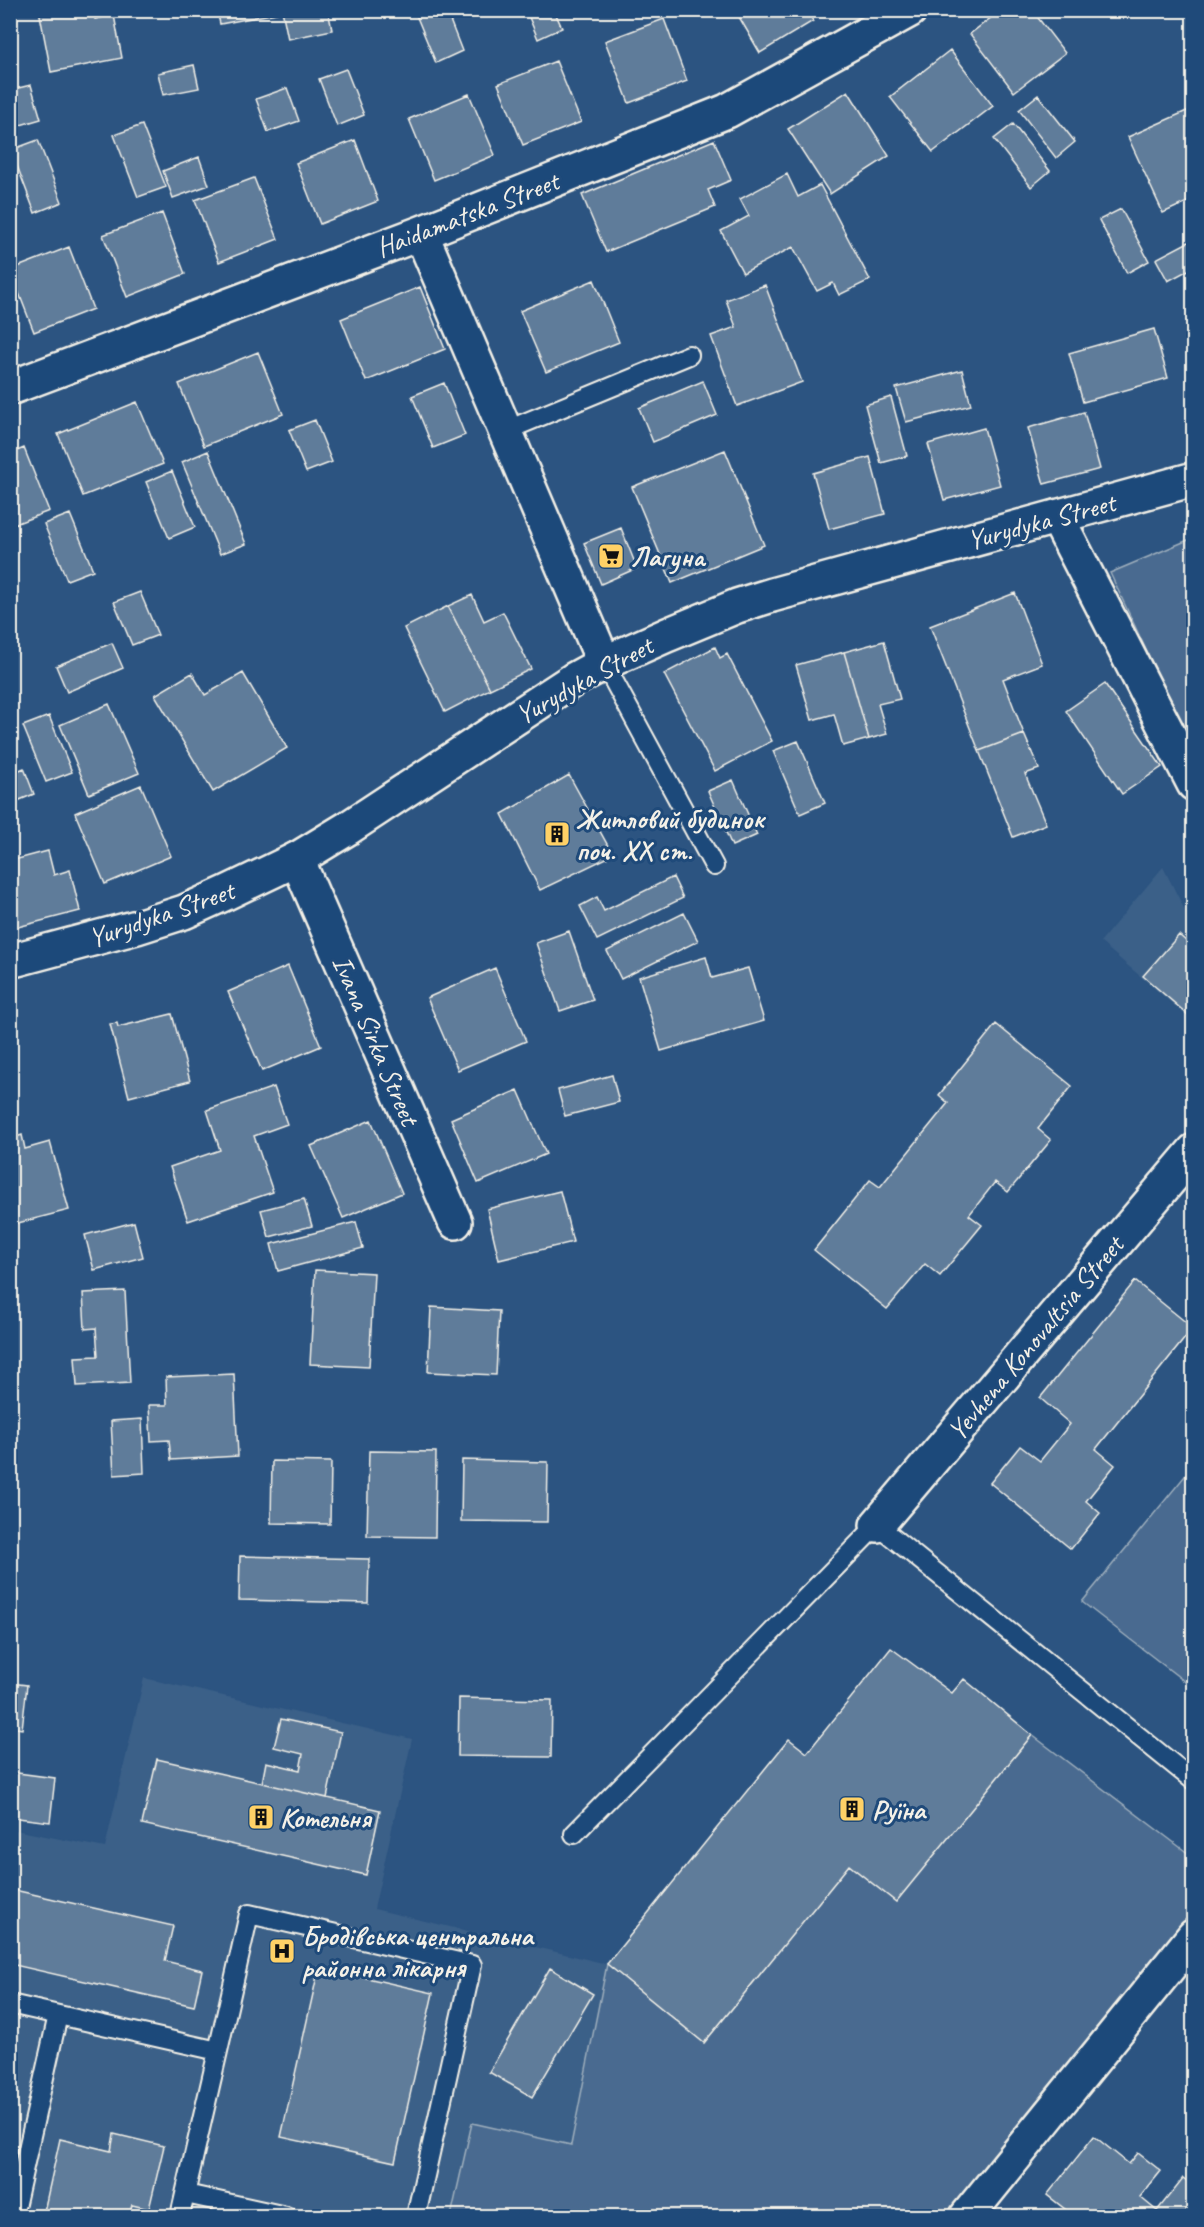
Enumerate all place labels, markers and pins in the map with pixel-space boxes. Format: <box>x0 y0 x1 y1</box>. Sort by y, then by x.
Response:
place label: Лагуна <box>630 539 707 575</box>
supermarket icon: Лагуна <box>596 541 626 571</box>
place label: Житловий будинок поч. XX ст. <box>576 801 766 868</box>
building icon: Житловий будинок поч. XX ст. <box>542 819 572 849</box>
place label: Руїна <box>872 1792 927 1827</box>
building icon: Руїна <box>837 1794 867 1824</box>
place label: Котельня <box>280 1800 373 1835</box>
building icon: Котельня <box>246 1802 276 1832</box>
place label: Бродівська центральна районна лікарня <box>302 1918 535 1985</box>
hospital icon: Бродівська центральна районна лікарня <box>267 1936 297 1966</box>

